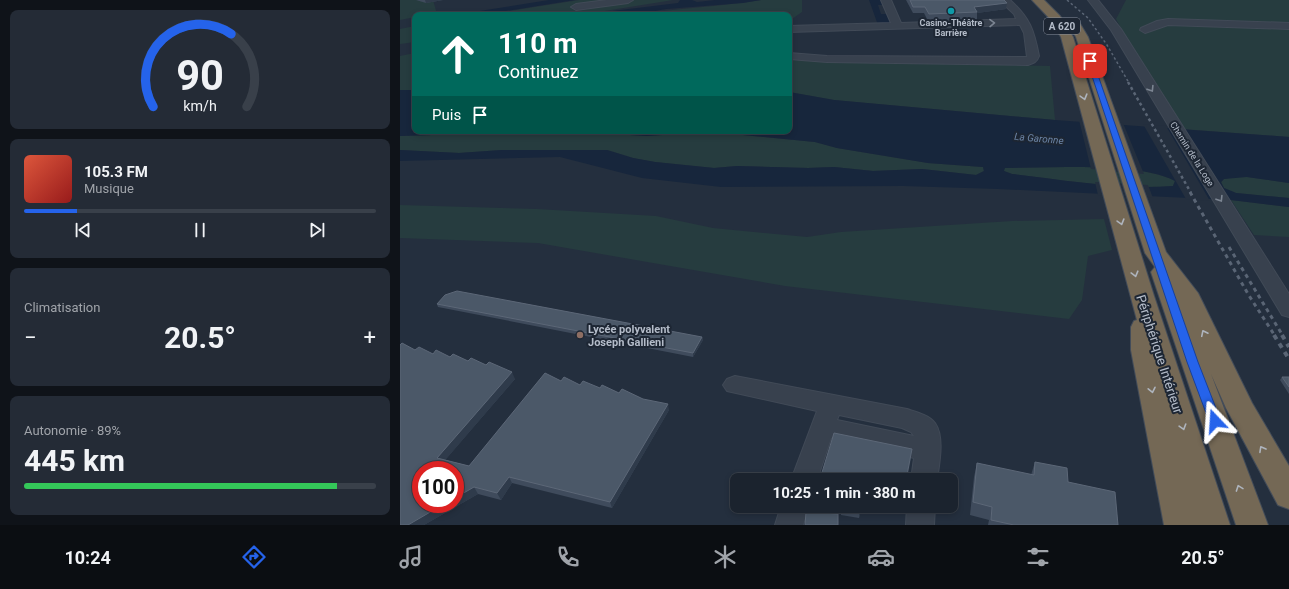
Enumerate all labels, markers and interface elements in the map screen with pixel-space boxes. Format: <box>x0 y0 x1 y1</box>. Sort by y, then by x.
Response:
marker: Casino-Théâtre Barrière <box>946 6 956 16</box>
place label: Casino-Théâtre Barrière <box>920 18 983 38</box>
road number: A 620 <box>1044 18 1080 34</box>
one-way arrow <box>989 19 995 28</box>
text: 110 m <box>498 27 577 60</box>
icon: ahead <box>432 28 484 80</box>
pin <box>1073 44 1107 78</box>
icon: arrive <box>1079 50 1101 72</box>
text: 90 <box>176 51 224 100</box>
text: Continuez <box>498 61 579 82</box>
one-way arrow <box>1147 85 1154 92</box>
one-way arrow <box>1079 93 1088 100</box>
text: km/h <box>183 98 217 114</box>
icon: arrive <box>469 104 491 126</box>
text: Puis <box>432 106 461 124</box>
street label: Chemin de la Loge <box>1168 120 1216 188</box>
water label: La Garonne <box>1014 131 1064 146</box>
text: 105.3 FM <box>84 163 148 181</box>
text: Musique <box>84 181 134 196</box>
one-way arrow <box>1215 195 1222 202</box>
one-way arrow <box>1116 218 1125 225</box>
icon: previous <box>72 219 94 241</box>
icon: pause <box>189 219 211 241</box>
icon: next <box>306 219 328 241</box>
one-way arrow <box>1131 270 1139 277</box>
street label: Périphérique Intérieur <box>1133 293 1186 416</box>
text: Climatisation <box>24 300 100 315</box>
text: 20.5° <box>164 320 236 355</box>
place label: Lycée polyvalent Joseph Gallieni <box>588 323 670 349</box>
text: − <box>24 325 37 350</box>
text: + <box>364 325 376 350</box>
marker: Lycée polyvalent Joseph Gallieni <box>575 330 585 340</box>
one-way arrow <box>1201 330 1209 337</box>
one-way arrow <box>1148 387 1156 393</box>
position arrow <box>1194 400 1236 442</box>
text: Autonomie · 89% <box>24 423 121 438</box>
one-way arrow <box>1178 423 1187 430</box>
text: 445 km <box>24 443 125 478</box>
one-way arrow <box>1260 446 1267 453</box>
speed limit sign: 100 <box>412 461 464 513</box>
text: 10:25 · 1 min · 380 m <box>773 484 915 502</box>
one-way arrow <box>1236 485 1244 492</box>
icon: directions <box>240 543 268 571</box>
icon: music <box>397 543 425 571</box>
icon: phone <box>554 543 582 571</box>
icon: climate <box>711 543 739 571</box>
icon: car <box>867 543 895 571</box>
icon: filters <box>1024 543 1052 571</box>
text: 10:24 <box>64 547 111 568</box>
text: 20.5° <box>1181 547 1225 568</box>

